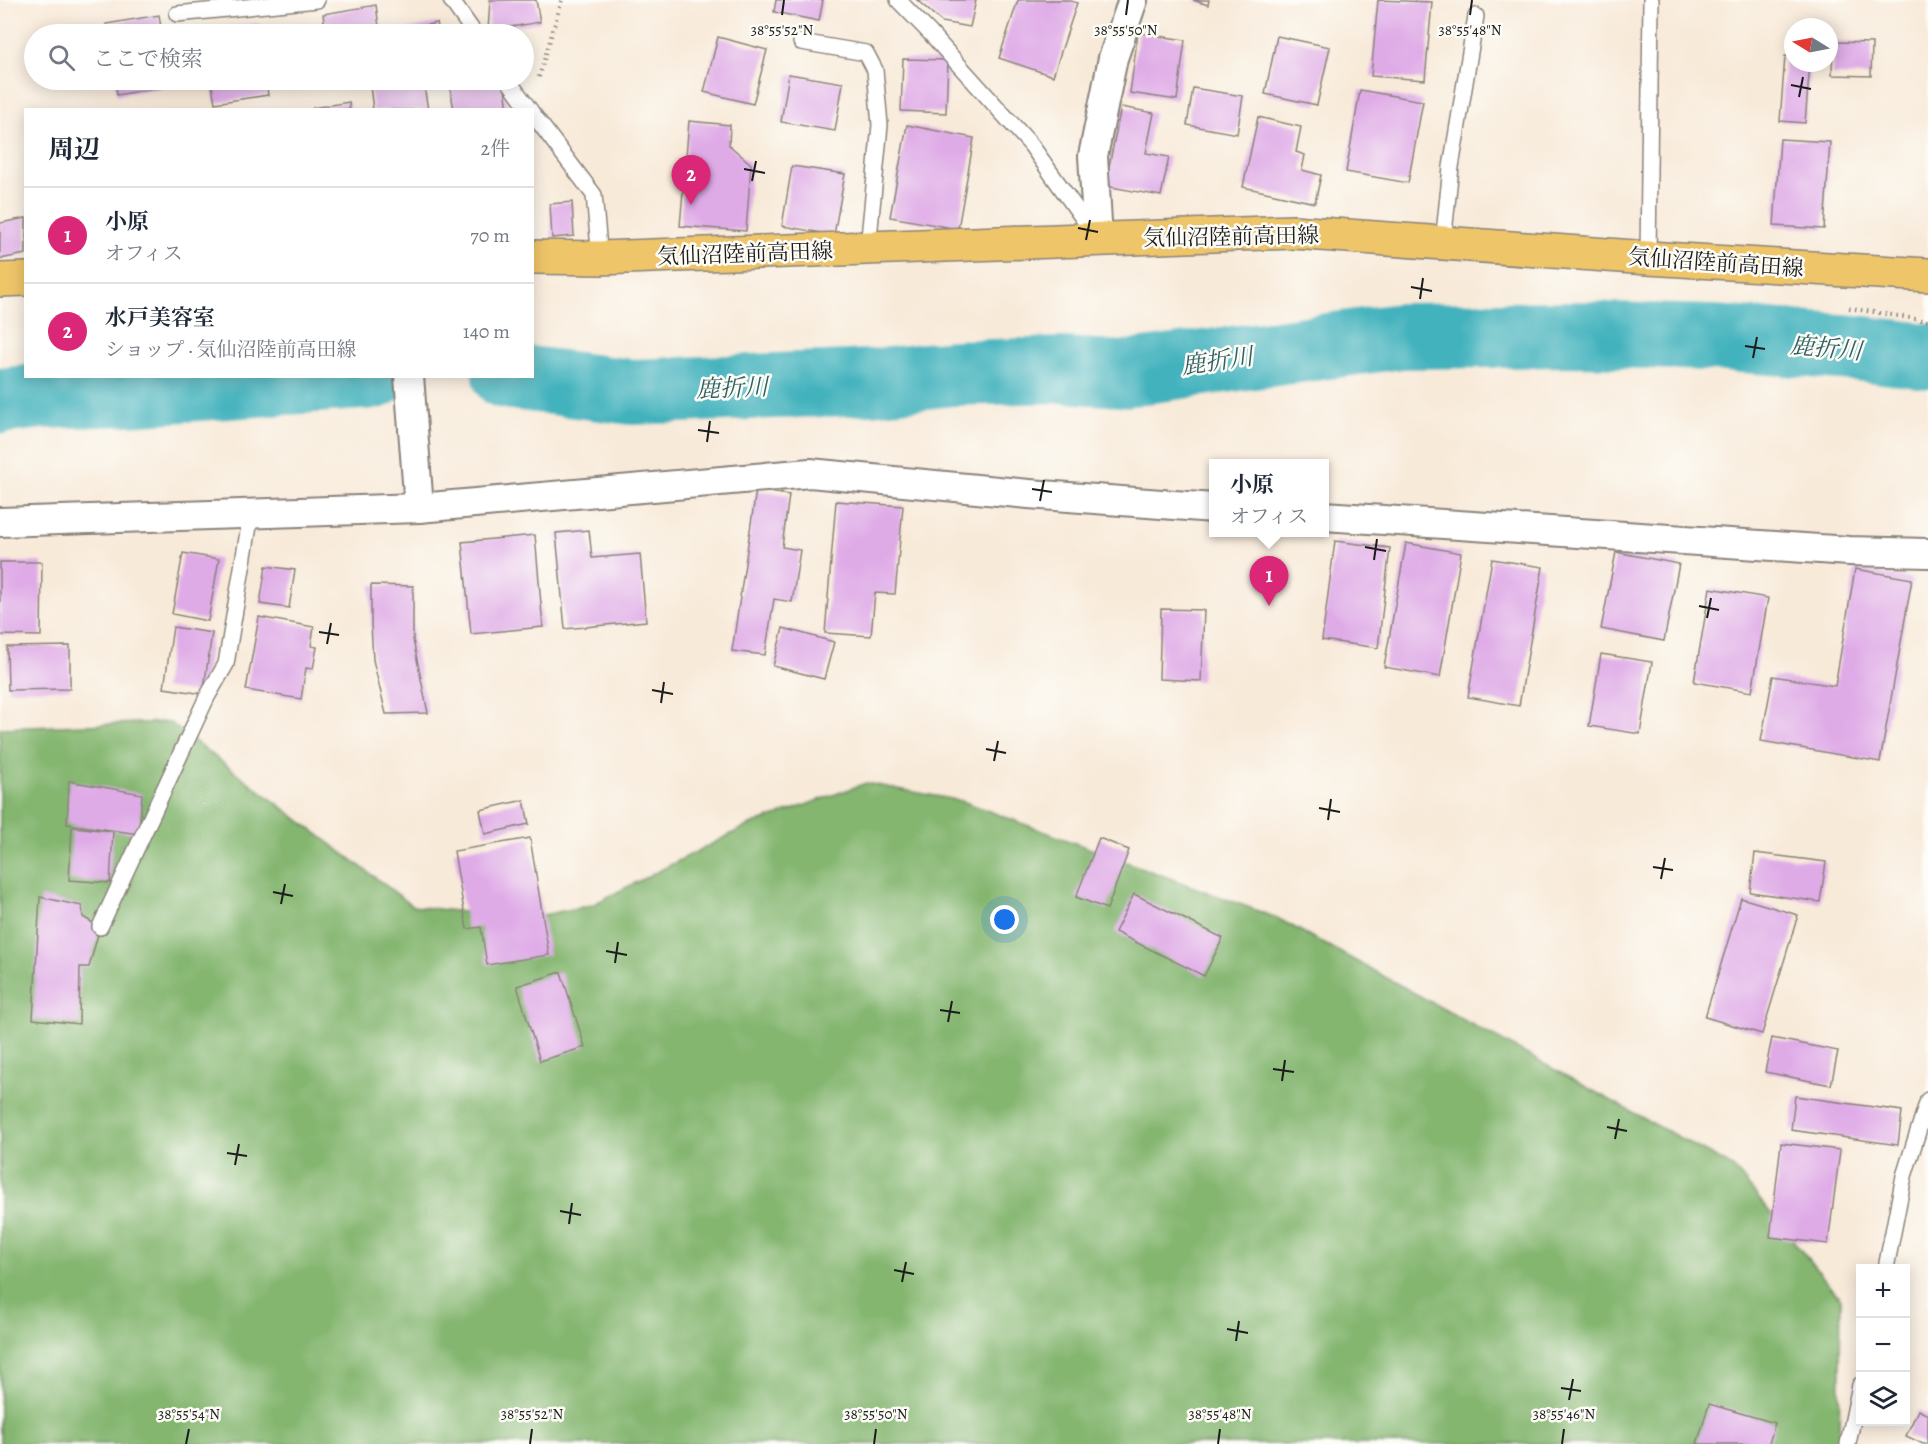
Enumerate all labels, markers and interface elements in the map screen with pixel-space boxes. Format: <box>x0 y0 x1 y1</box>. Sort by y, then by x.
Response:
north arrow <box>1784 18 1838 72</box>
text: 38°55'52"N <box>751 20 813 40</box>
text: 38°55'50"N <box>1094 20 1158 40</box>
text: 38°55'48"N <box>1439 20 1502 40</box>
search box <box>24 24 534 90</box>
icon: search <box>45 41 78 74</box>
text: ここで検索 <box>93 44 203 74</box>
text: 周辺 <box>48 132 100 167</box>
text: 2件 <box>481 135 510 162</box>
pin: 2 <box>672 156 710 205</box>
text: 小原 <box>105 207 149 237</box>
street label: 気仙沼陸前高田線 <box>1143 220 1319 254</box>
text: 1 <box>64 222 71 249</box>
text: 70 m <box>470 222 510 249</box>
street label: 気仙沼陸前高田線 <box>657 236 834 272</box>
text: オフィス <box>105 240 183 267</box>
street label: 気仙沼陸前高田線 <box>1627 242 1805 284</box>
text: 水戸美容室 <box>105 303 215 333</box>
text: 2 <box>63 318 72 345</box>
text: 140 m <box>463 318 510 345</box>
water label: 鹿折川 <box>1789 329 1866 367</box>
text: ショップ · 気仙沼陸前高田線 <box>105 336 356 363</box>
water label: 鹿折川 <box>1179 340 1258 382</box>
water label: 鹿折川 <box>695 371 772 405</box>
popup <box>1209 459 1329 537</box>
text: 小原 <box>1230 470 1274 500</box>
text: オフィス <box>1230 503 1308 530</box>
pin: 1 <box>1250 556 1288 606</box>
your location <box>990 905 1019 934</box>
map controls <box>1856 1264 1910 1426</box>
button: + <box>1856 1264 1910 1318</box>
button: − <box>1856 1318 1910 1372</box>
button: layers <box>1856 1372 1910 1426</box>
text: 38°55'54"N <box>158 1404 220 1424</box>
text: 38°55'52"N <box>501 1404 563 1424</box>
text: 38°55'50"N <box>844 1404 908 1424</box>
text: 38°55'48"N <box>1189 1404 1252 1424</box>
text: 38°55'46"N <box>1533 1404 1595 1424</box>

